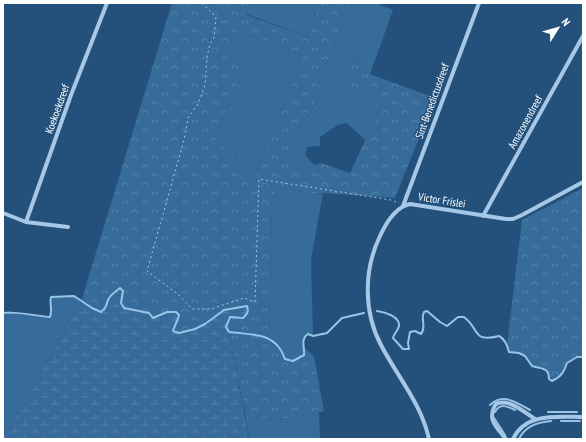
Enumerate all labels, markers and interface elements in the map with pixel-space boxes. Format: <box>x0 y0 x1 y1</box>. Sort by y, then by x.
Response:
north arrow <box>538 8 578 48</box>
text: N <box>559 15 573 29</box>
street label: Sint-Benedictusdreef <box>412 60 453 141</box>
street label: Koekoekdreef <box>42 81 73 136</box>
street label: Amazonendreef <box>505 92 546 151</box>
street label: Victor Frislei <box>416 189 467 211</box>

